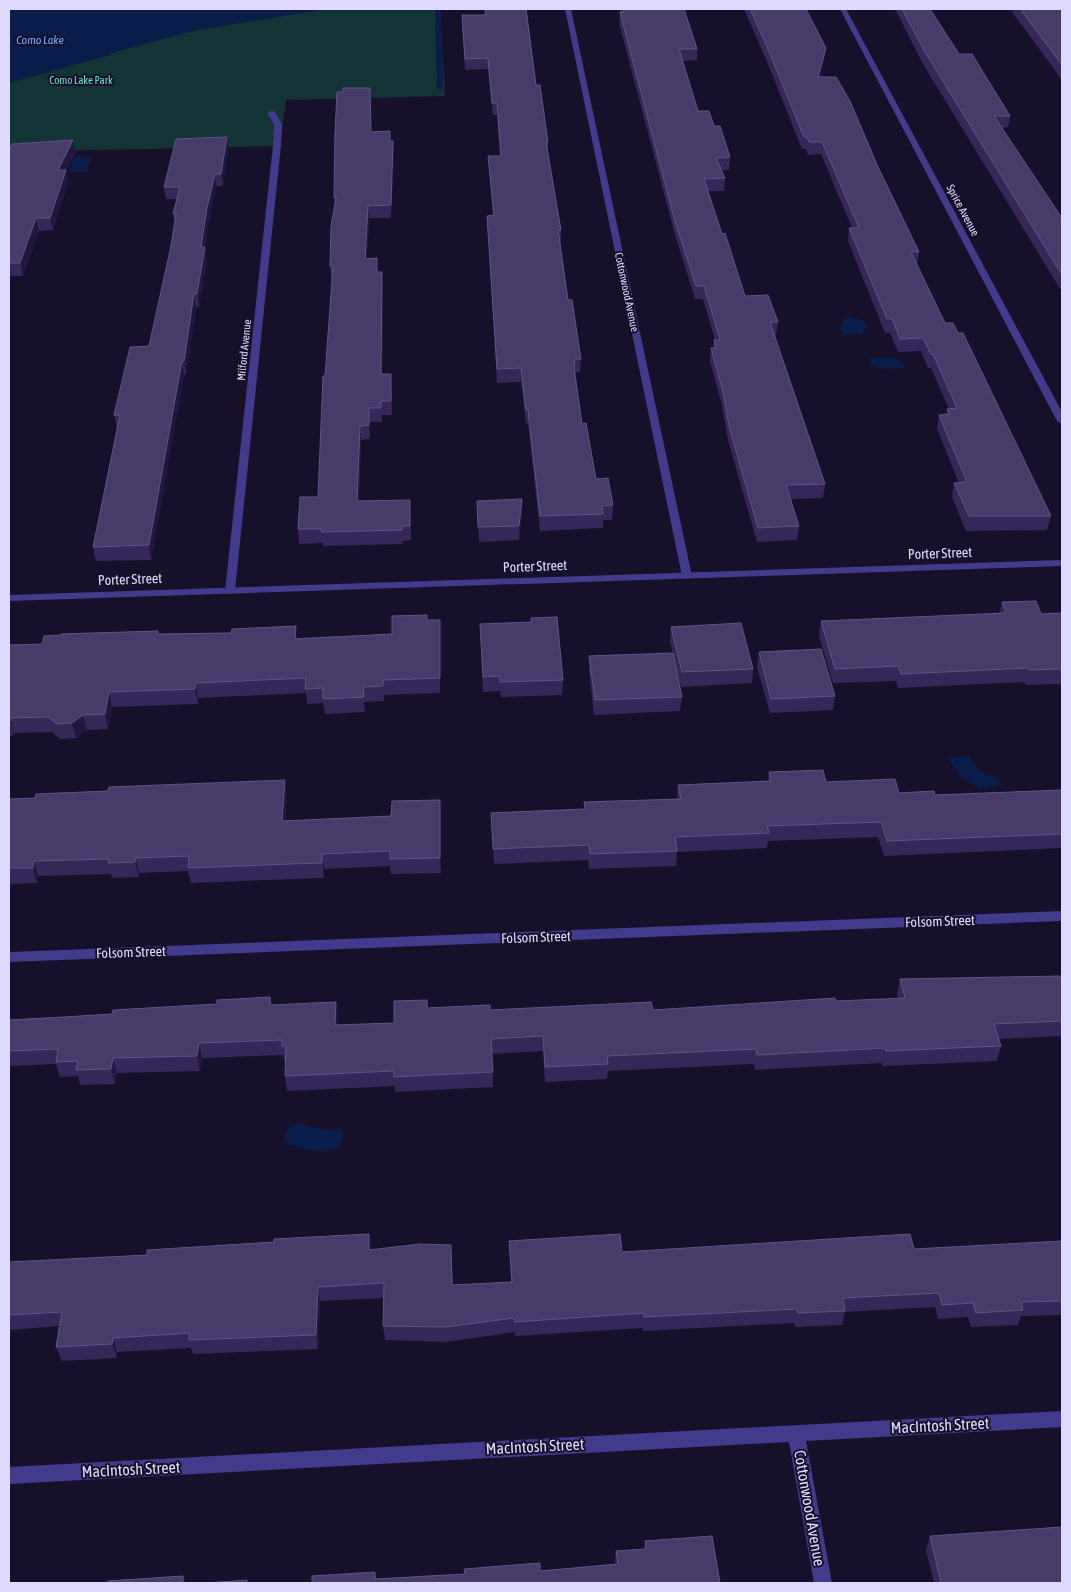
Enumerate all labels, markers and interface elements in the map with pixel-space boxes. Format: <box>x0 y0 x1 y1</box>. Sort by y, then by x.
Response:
water label: Como Lake <box>16 33 64 47</box>
park label: Como Lake Park <box>49 74 113 86</box>
street label: Sprice Avenue <box>944 182 982 238</box>
street label: Cottonwood Avenue <box>613 251 641 333</box>
street label: Milford Avenue <box>235 319 253 381</box>
street label: Porter Street <box>908 544 972 562</box>
street label: Porter Street <box>503 557 567 575</box>
street label: Porter Street <box>98 570 162 588</box>
street label: Folsom Street <box>905 912 975 930</box>
street label: Folsom Street <box>501 928 571 946</box>
street label: Folsom Street <box>96 943 166 961</box>
street label: MacIntosh Street <box>890 1413 990 1437</box>
street label: MacIntosh Street <box>485 1434 585 1458</box>
street label: Cottonwood Avenue <box>791 1449 829 1567</box>
street label: MacIntosh Street <box>81 1457 181 1481</box>

